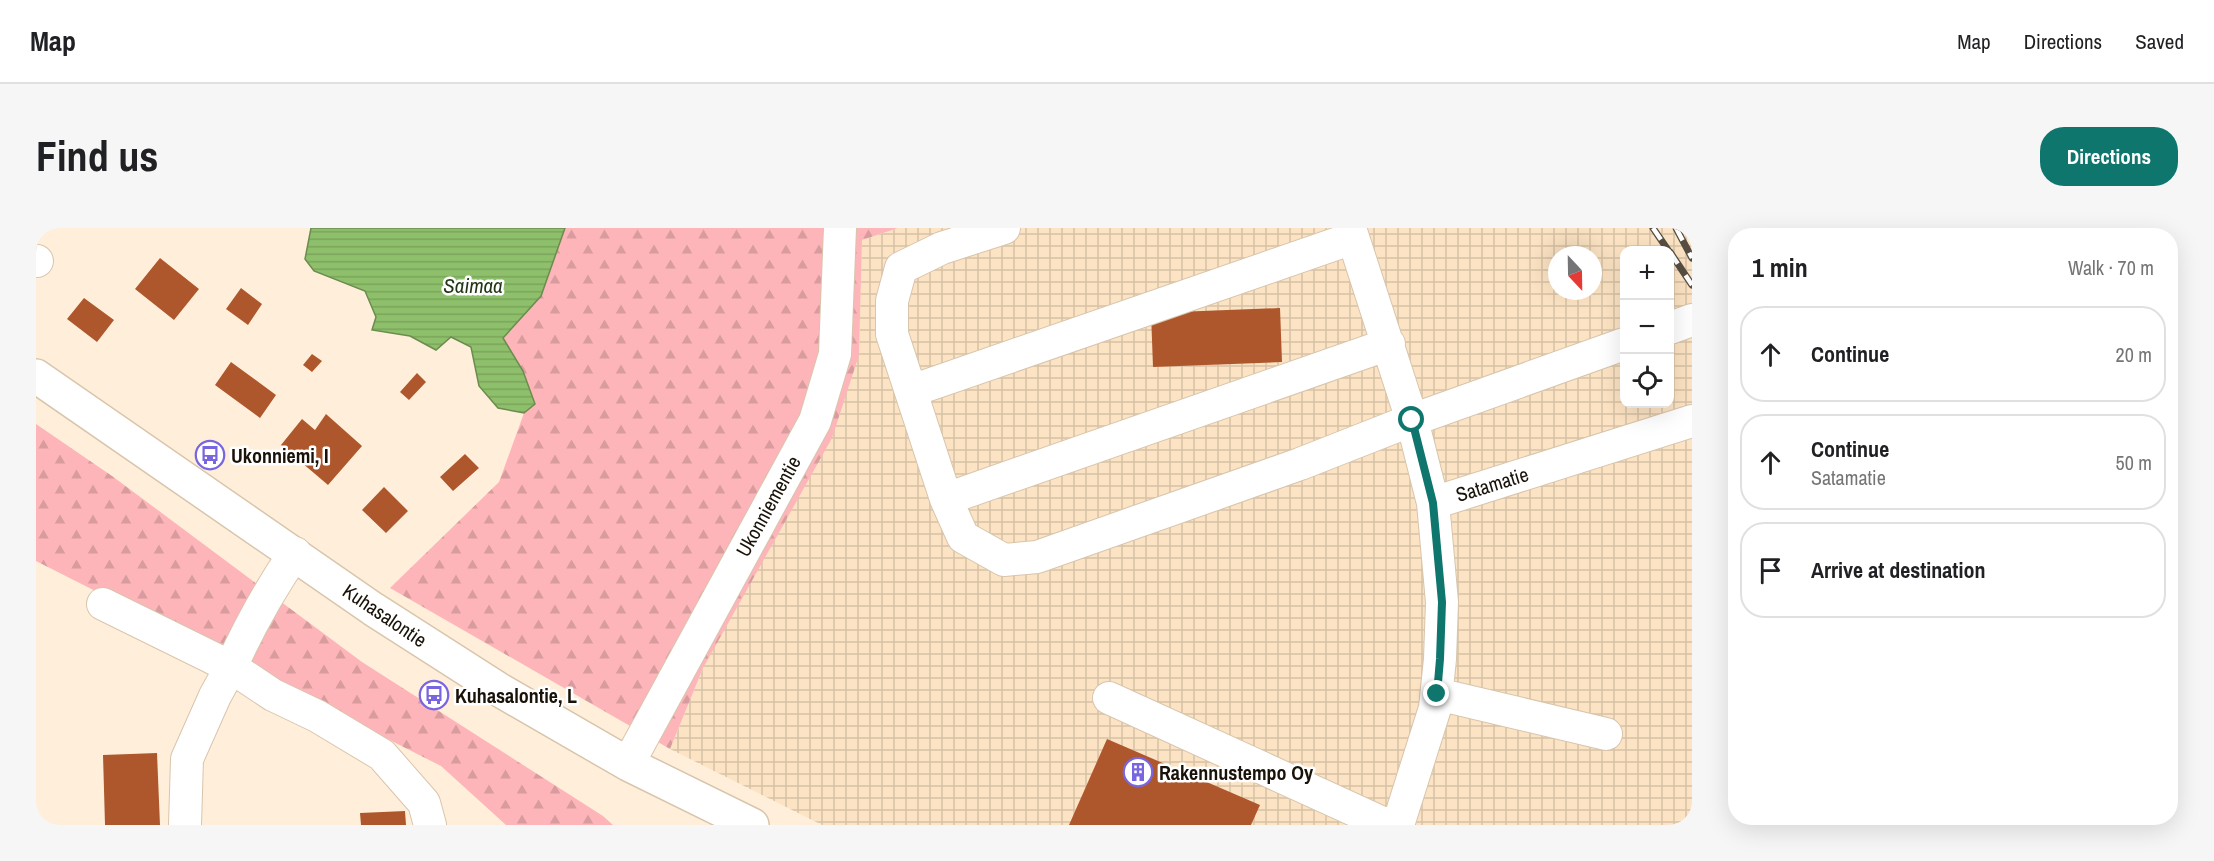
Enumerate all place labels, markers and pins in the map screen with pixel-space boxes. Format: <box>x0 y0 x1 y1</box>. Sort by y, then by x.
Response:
bus stop icon: Ukonniemi, I <box>194 439 226 471</box>
place label: Ukonniemi, I <box>231 442 329 469</box>
bus stop icon: Kuhasalontie, L <box>418 679 450 711</box>
place label: Kuhasalontie, L <box>455 682 577 709</box>
building icon: Rakennustempo Oy <box>1122 756 1154 788</box>
place label: Rakennustempo Oy <box>1159 759 1314 786</box>

